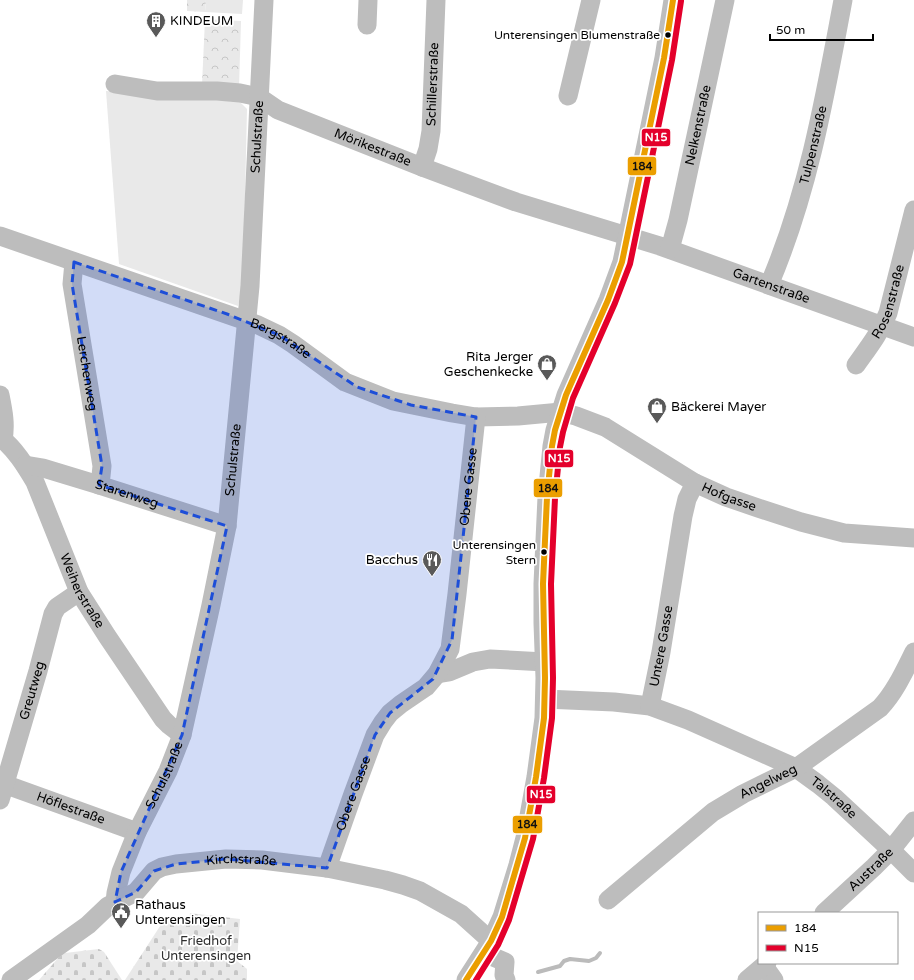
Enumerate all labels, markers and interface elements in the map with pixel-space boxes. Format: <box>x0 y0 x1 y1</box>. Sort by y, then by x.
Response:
building icon: KINDEUM <box>145 10 167 38</box>
place label: KINDEUM <box>170 13 233 29</box>
scale bar <box>770 16 873 42</box>
text: 50 m <box>776 23 805 37</box>
place label: Unterensingen Blumenstraße <box>494 28 660 42</box>
marker: Unterensingen Blumenstraße <box>663 30 673 40</box>
street label: Schillerstraße <box>423 42 442 126</box>
street label: Nelkenstraße <box>682 84 715 167</box>
street label: Schulstraße <box>248 100 267 174</box>
street label: Tulpenstraße <box>796 104 830 186</box>
street label: Mörikestraße <box>332 125 414 170</box>
line badge: N15 <box>641 128 671 147</box>
text: N15 <box>645 131 667 144</box>
line badge: 184 <box>627 156 657 176</box>
text: 184 <box>632 160 652 173</box>
street label: Rosenstraße <box>868 263 908 342</box>
street label: Gartenstraße <box>730 265 812 307</box>
street label: Bergstraße <box>248 315 314 362</box>
street label: Lerchenweg <box>73 335 101 412</box>
place label: Rita Jerger Geschenkecke <box>444 349 533 380</box>
shop icon: Rita Jerger Geschenkecke <box>536 353 558 381</box>
shop icon: Bäckerei Mayer <box>646 396 668 424</box>
place label: Bäckerei Mayer <box>671 399 766 415</box>
street label: Schulstraße <box>222 423 245 497</box>
street label: Obere Gasse <box>456 447 481 527</box>
line badge: N15 <box>544 449 574 468</box>
text: N15 <box>548 452 570 465</box>
street label: Starenweg <box>93 476 161 512</box>
line badge: 184 <box>533 478 563 498</box>
street label: Hofgasse <box>699 479 758 515</box>
text: 184 <box>538 482 558 495</box>
place label: Unterensingen Stern <box>452 538 536 567</box>
marker: Unterensingen Stern <box>539 547 549 557</box>
restaurant icon: Bacchus <box>421 549 443 577</box>
street label: Weiherstraße <box>56 551 108 631</box>
place label: Bacchus <box>366 552 418 568</box>
street label: Untere Gasse <box>646 604 676 688</box>
street label: Greutweg <box>16 659 48 722</box>
street label: Schulstraße <box>142 739 187 812</box>
street label: Obere Gasse <box>333 754 374 833</box>
street label: Angelweg <box>737 761 800 803</box>
street label: Talstraße <box>807 773 860 822</box>
line badge: N15 <box>526 785 556 804</box>
street label: Höflestraße <box>34 788 107 828</box>
text: N15 <box>530 788 552 801</box>
line badge: 184 <box>512 815 543 834</box>
text: 184 <box>517 818 537 831</box>
street label: Austraße <box>845 844 897 895</box>
street label: Kirchstraße <box>205 851 277 870</box>
place label: Rathaus Unterensingen <box>135 897 226 928</box>
public building icon: Rathaus Unterensingen <box>110 901 132 929</box>
legend <box>758 912 898 964</box>
text: 184 <box>794 921 817 935</box>
park label: Friedhof Unterensingen <box>161 933 251 964</box>
text: N15 <box>794 941 819 955</box>

